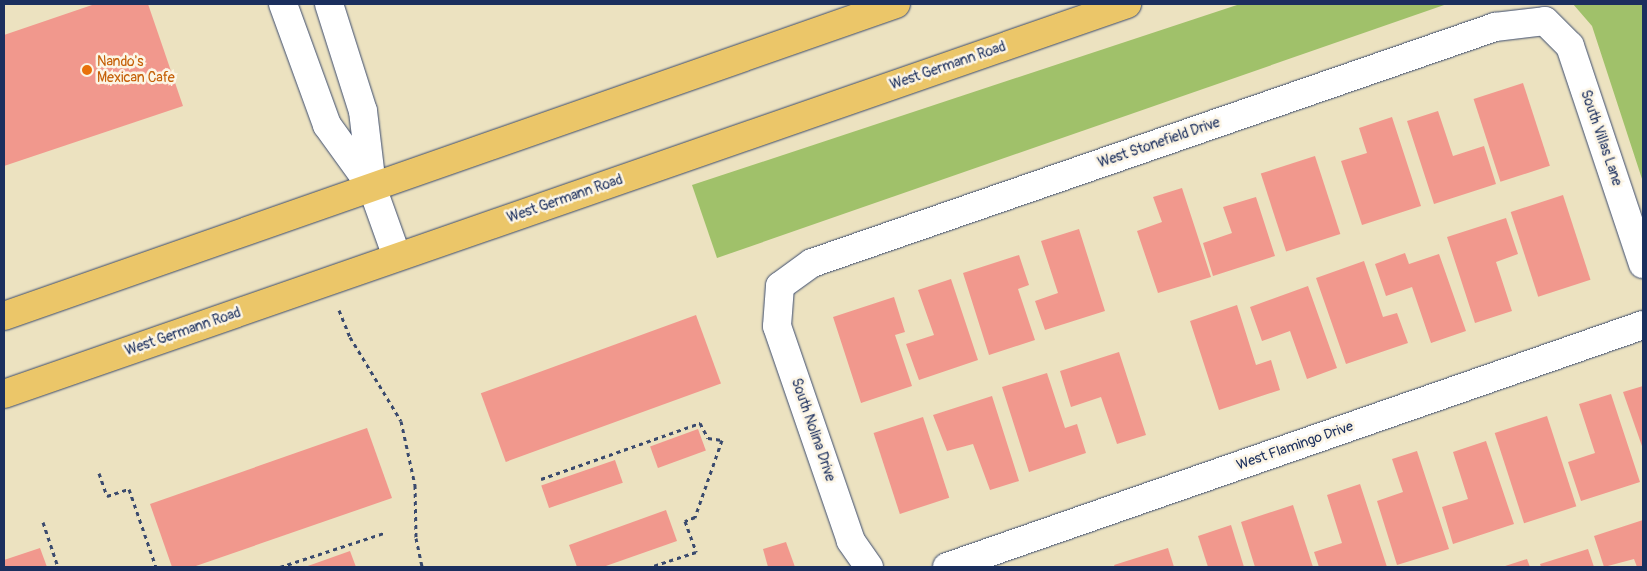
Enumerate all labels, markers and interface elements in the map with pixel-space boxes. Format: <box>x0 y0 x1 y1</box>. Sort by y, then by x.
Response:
street label: West Germann Road <box>888 38 1008 94</box>
place label: Nando's Mexican Cafe <box>97 54 175 86</box>
marker: Nando's Mexican Cafe <box>81 64 93 76</box>
street label: South Villas Lane <box>1577 88 1625 188</box>
street label: West Stonefield Drive <box>1096 114 1222 172</box>
street label: West Germann Road <box>505 171 625 227</box>
street label: West Germann Road <box>123 304 243 360</box>
street label: South Nolina Drive <box>787 376 839 484</box>
street label: West Flamingo Drive <box>1234 418 1356 474</box>

